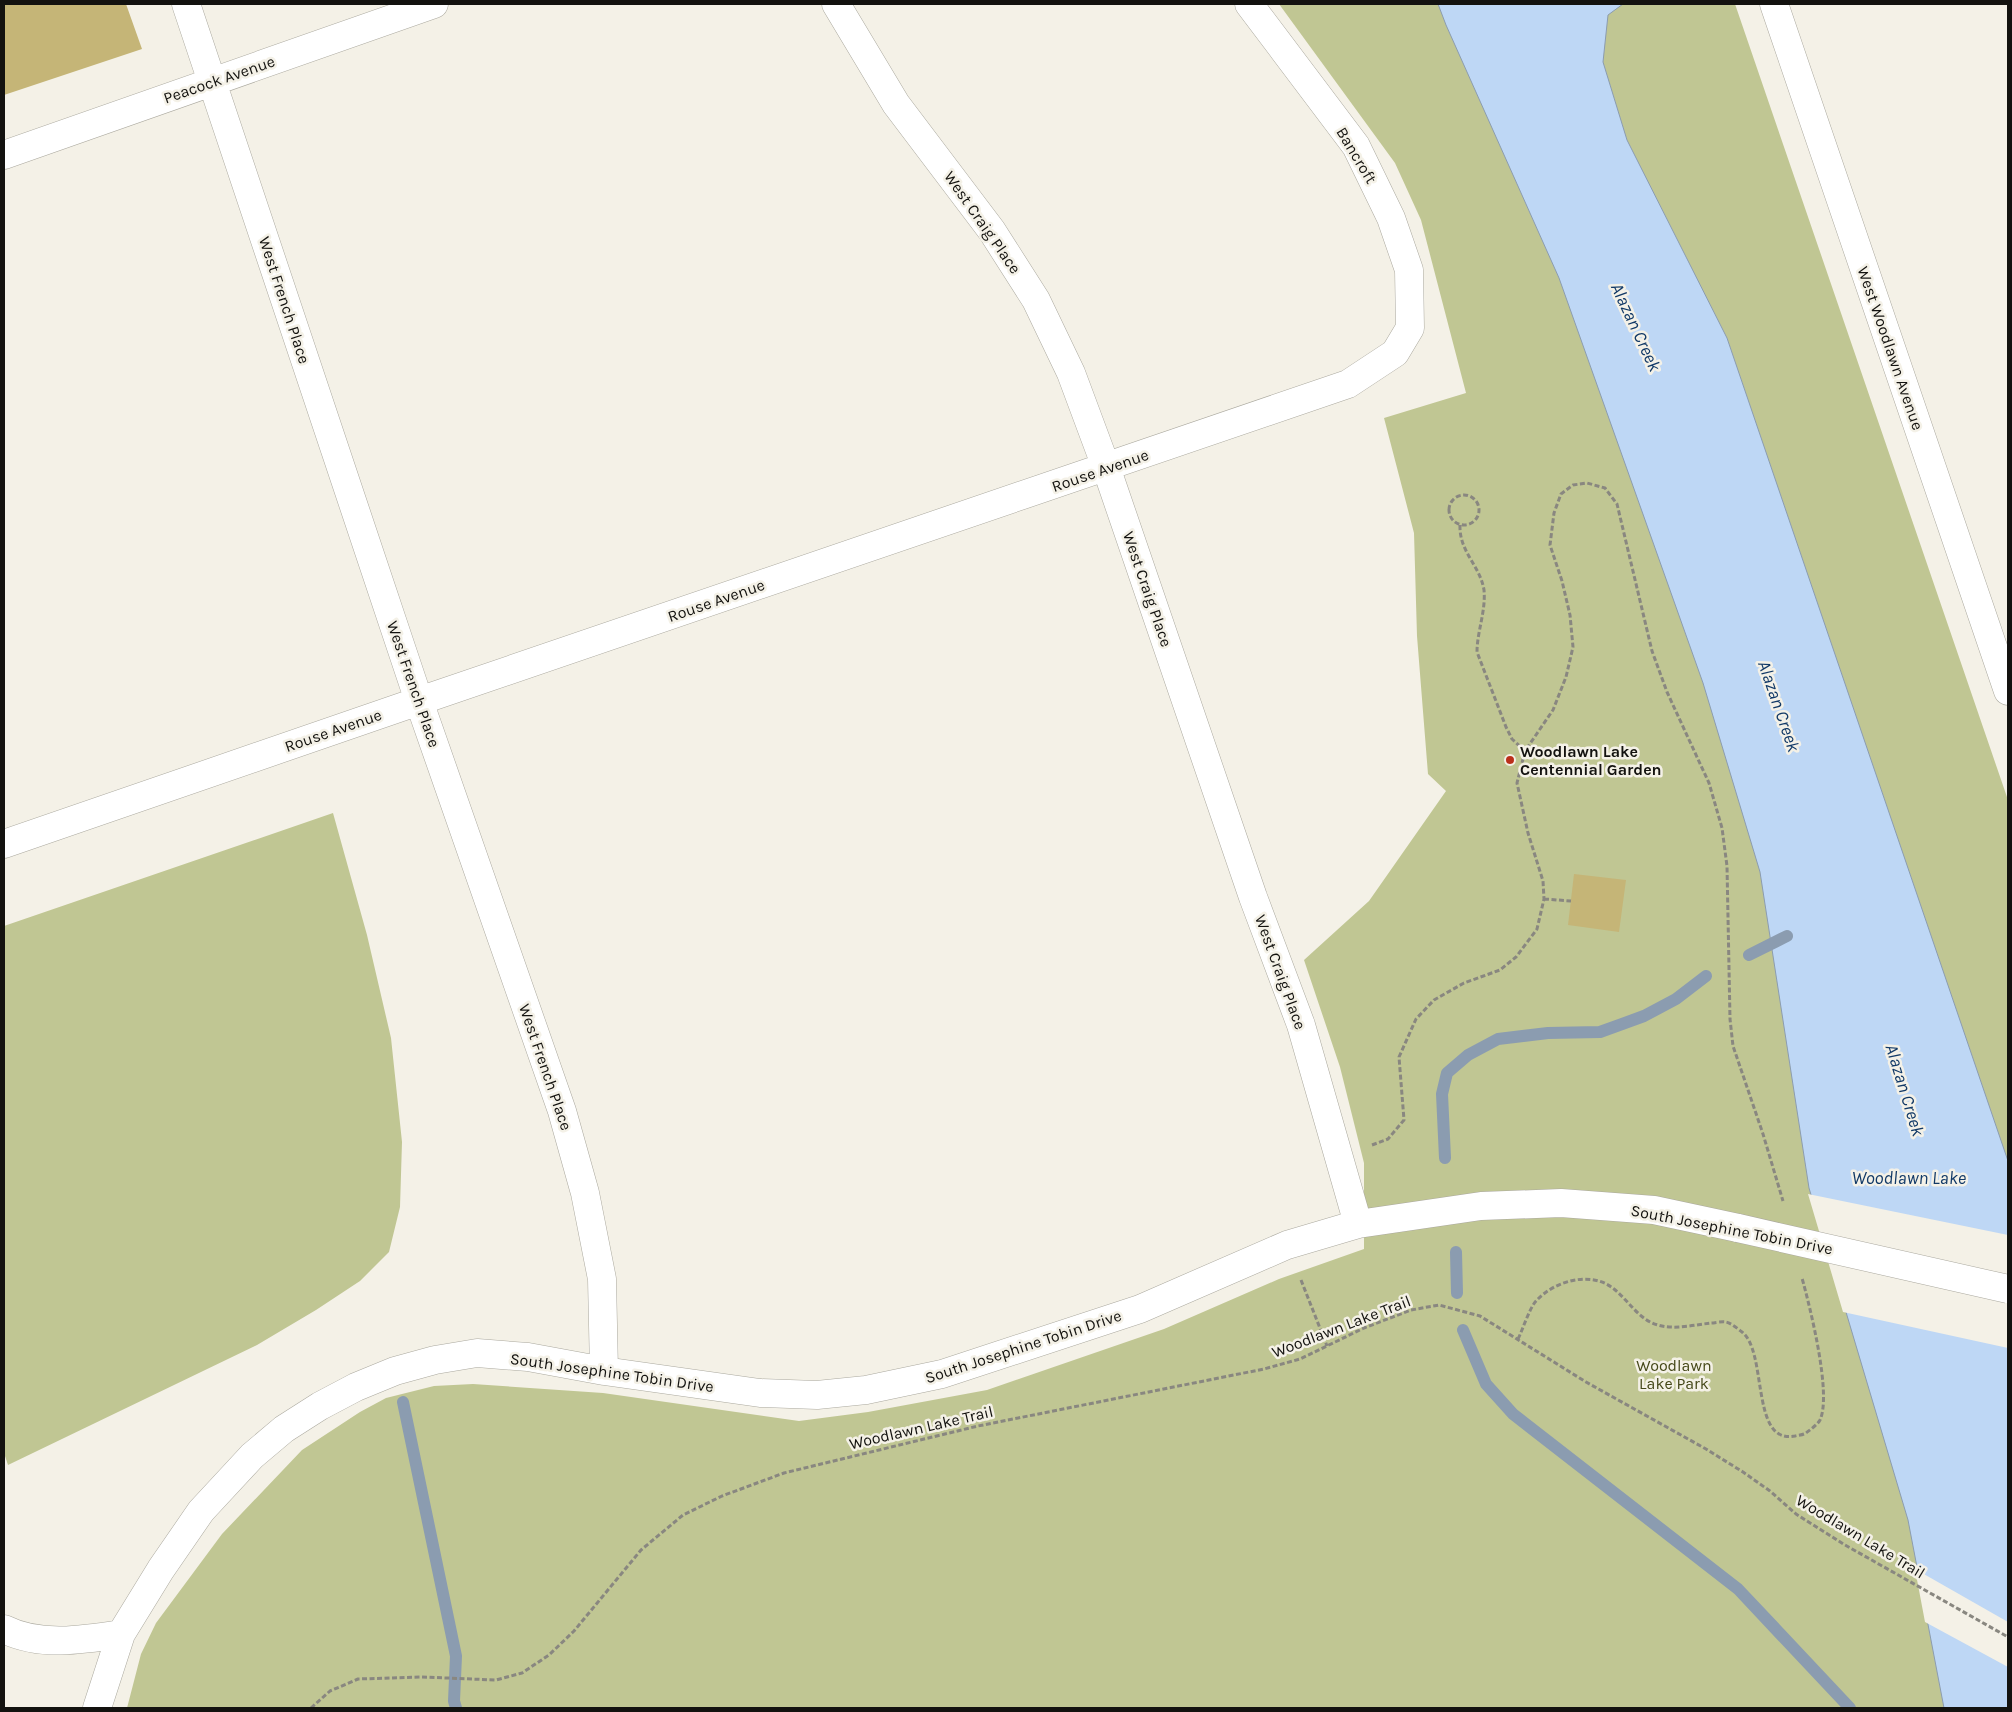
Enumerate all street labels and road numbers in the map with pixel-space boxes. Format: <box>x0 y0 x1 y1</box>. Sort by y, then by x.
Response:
street label: Peacock Avenue <box>161 52 277 107</box>
street label: Bancroft <box>1332 123 1381 187</box>
street label: West Craig Place <box>940 167 1025 277</box>
street label: West French Place <box>255 234 314 366</box>
street label: West Woodlawn Avenue <box>1854 264 1928 433</box>
street label: Rouse Avenue <box>1049 445 1151 496</box>
street label: West Craig Place <box>1119 529 1176 649</box>
street label: Rouse Avenue <box>665 575 767 626</box>
street label: West French Place <box>383 618 444 750</box>
street label: Rouse Avenue <box>282 705 384 756</box>
street label: West Craig Place <box>1251 912 1310 1032</box>
street label: West French Place <box>515 1001 576 1133</box>
street label: South Josephine Tobin Drive <box>1629 1201 1835 1258</box>
street label: Woodlawn Lake Trail <box>1269 1291 1413 1362</box>
street label: South Josephine Tobin Drive <box>923 1306 1124 1387</box>
street label: South Josephine Tobin Drive <box>509 1349 715 1396</box>
street label: Woodlawn Lake Trail <box>847 1402 995 1453</box>
street label: Woodlawn Lake Trail <box>1793 1490 1929 1582</box>

